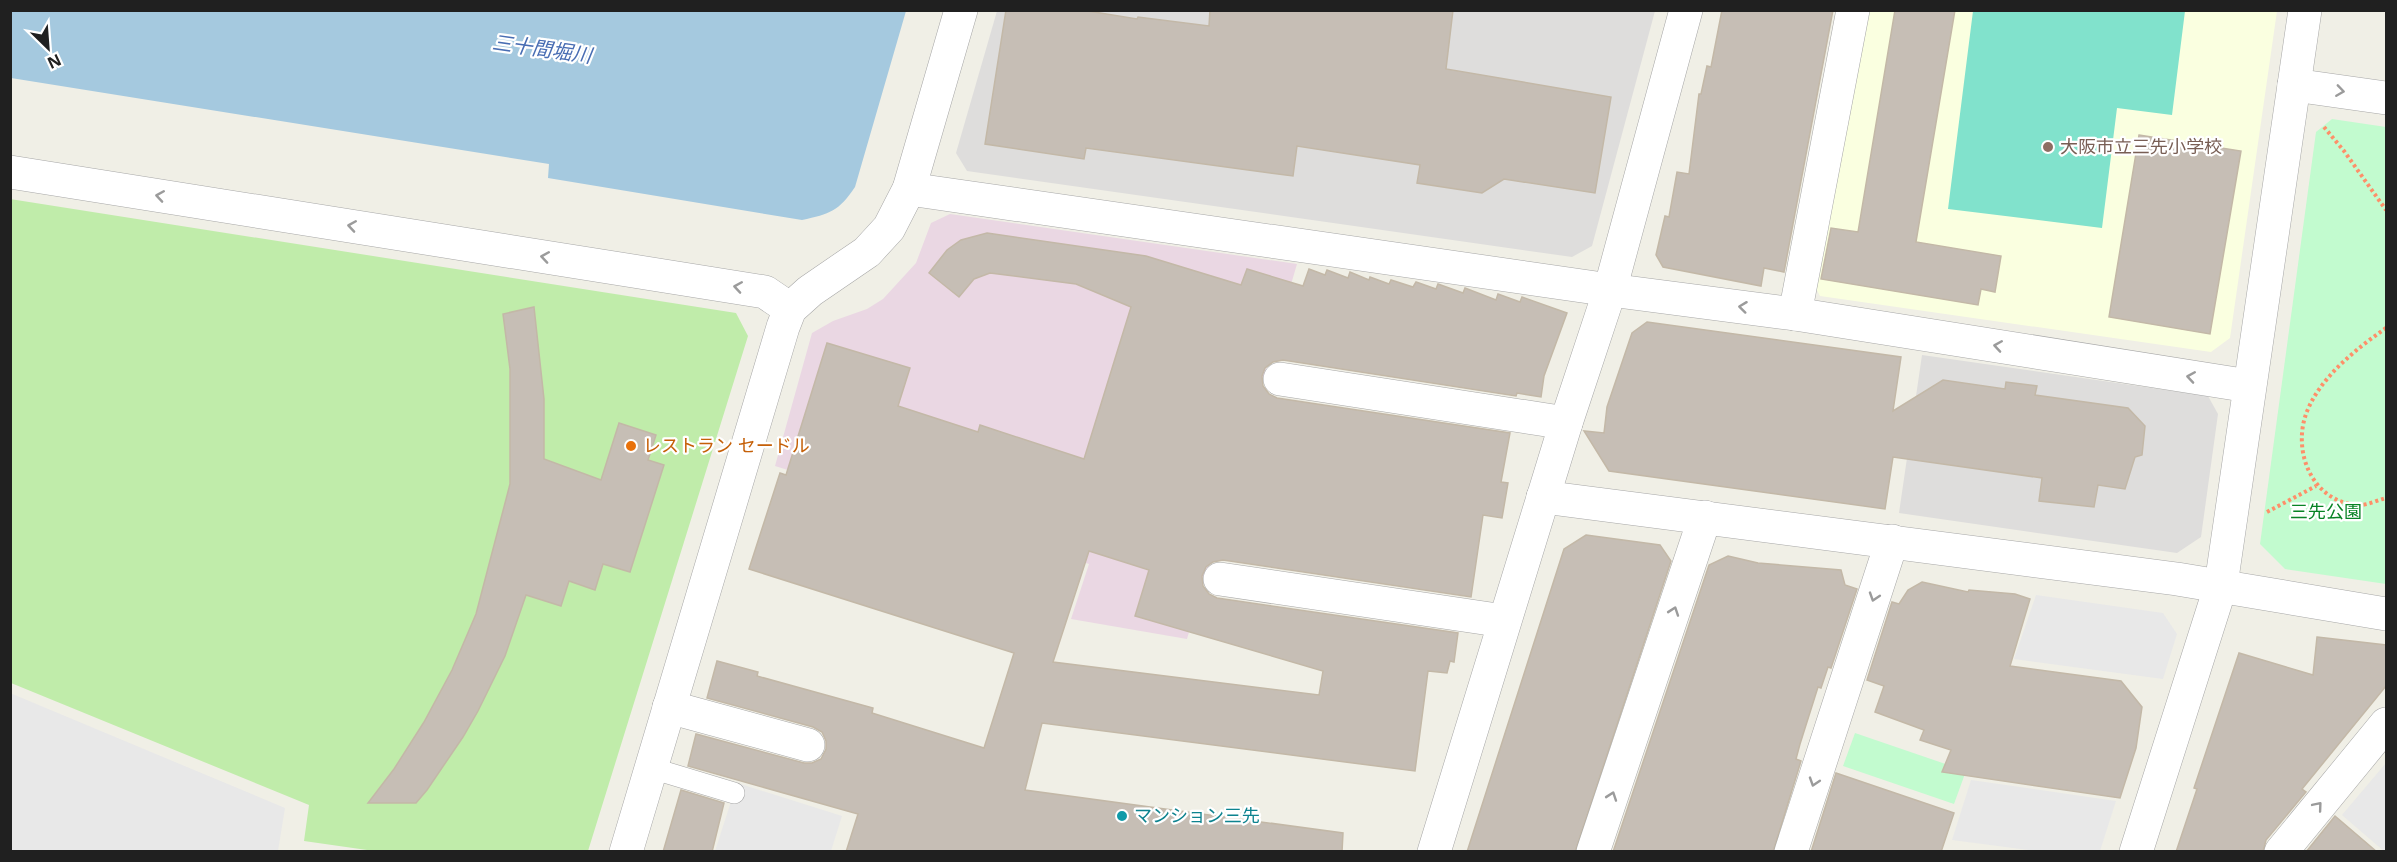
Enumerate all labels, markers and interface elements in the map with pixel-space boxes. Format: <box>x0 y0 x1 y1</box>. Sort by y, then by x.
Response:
north arrow <box>18 18 78 78</box>
water label: 三十間堀川 <box>491 28 595 69</box>
text: N <box>44 49 65 74</box>
one-way arrow <box>2335 85 2345 97</box>
place label: 大阪市立三先小学校 <box>2060 134 2222 158</box>
marker: 大阪市立三先小学校 <box>2041 140 2055 154</box>
one-way arrow <box>155 190 164 202</box>
one-way arrow <box>348 221 357 233</box>
one-way arrow <box>540 251 550 264</box>
one-way arrow <box>733 282 742 294</box>
one-way arrow <box>1739 301 1748 313</box>
one-way arrow <box>1994 340 2004 353</box>
one-way arrow <box>2186 371 2196 383</box>
place label: レストラン セードル <box>643 433 810 457</box>
marker: レストラン セードル <box>624 439 638 453</box>
park label: 三先公園 <box>2290 499 2362 523</box>
one-way arrow <box>1869 591 1881 602</box>
one-way arrow <box>1666 606 1679 617</box>
one-way arrow <box>1808 776 1821 787</box>
one-way arrow <box>1604 791 1617 802</box>
one-way arrow <box>2311 802 2322 813</box>
place label: マンション三先 <box>1134 803 1260 827</box>
marker: マンション三先 <box>1115 809 1129 823</box>

